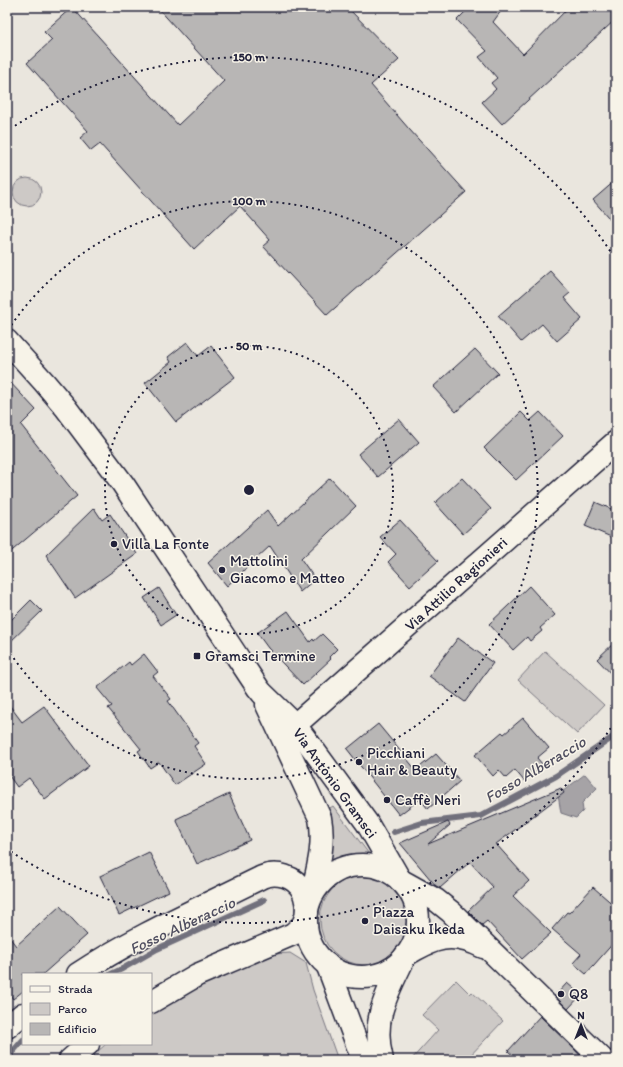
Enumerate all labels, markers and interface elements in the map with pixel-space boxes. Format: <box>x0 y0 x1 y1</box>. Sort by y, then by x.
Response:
text: 150 m <box>233 50 266 64</box>
text: 100 m <box>232 194 266 208</box>
text: 50 m <box>236 339 263 353</box>
centre of rings <box>242 483 256 497</box>
street label: Via Attilio Ragionieri <box>401 533 511 635</box>
place label: Villa La Fonte <box>122 535 209 553</box>
marker: Villa La Fonte <box>109 539 119 549</box>
place label: Mattolini Giacomo e Matteo <box>230 552 345 587</box>
marker: Mattolini Giacomo e Matteo <box>217 565 227 575</box>
place label: Gramsci Termine <box>205 647 316 665</box>
marker: Gramsci Termine <box>192 651 202 661</box>
street label: Via Antonio Gramsci <box>289 724 381 842</box>
water label: Fosso Alberaccio <box>481 731 590 807</box>
place label: Picchiani Hair & Beauty <box>367 744 457 779</box>
marker: Picchiani Hair & Beauty <box>354 757 364 767</box>
place label: Caffè Neri <box>395 791 461 809</box>
marker: Caffè Neri <box>382 795 392 805</box>
water label: Fosso Alberaccio <box>126 892 239 958</box>
place label: Piazza Daisaku Ikeda <box>373 903 465 938</box>
marker: Piazza Daisaku Ikeda <box>360 916 370 926</box>
legend <box>22 973 152 1045</box>
text: Strada <box>58 982 93 996</box>
place label: Q8 <box>569 985 588 1003</box>
marker: Q8 <box>556 989 566 999</box>
text: Parco <box>58 1002 87 1016</box>
north arrow <box>561 1005 601 1045</box>
text: N <box>577 1009 585 1022</box>
text: Edificio <box>58 1022 97 1036</box>

